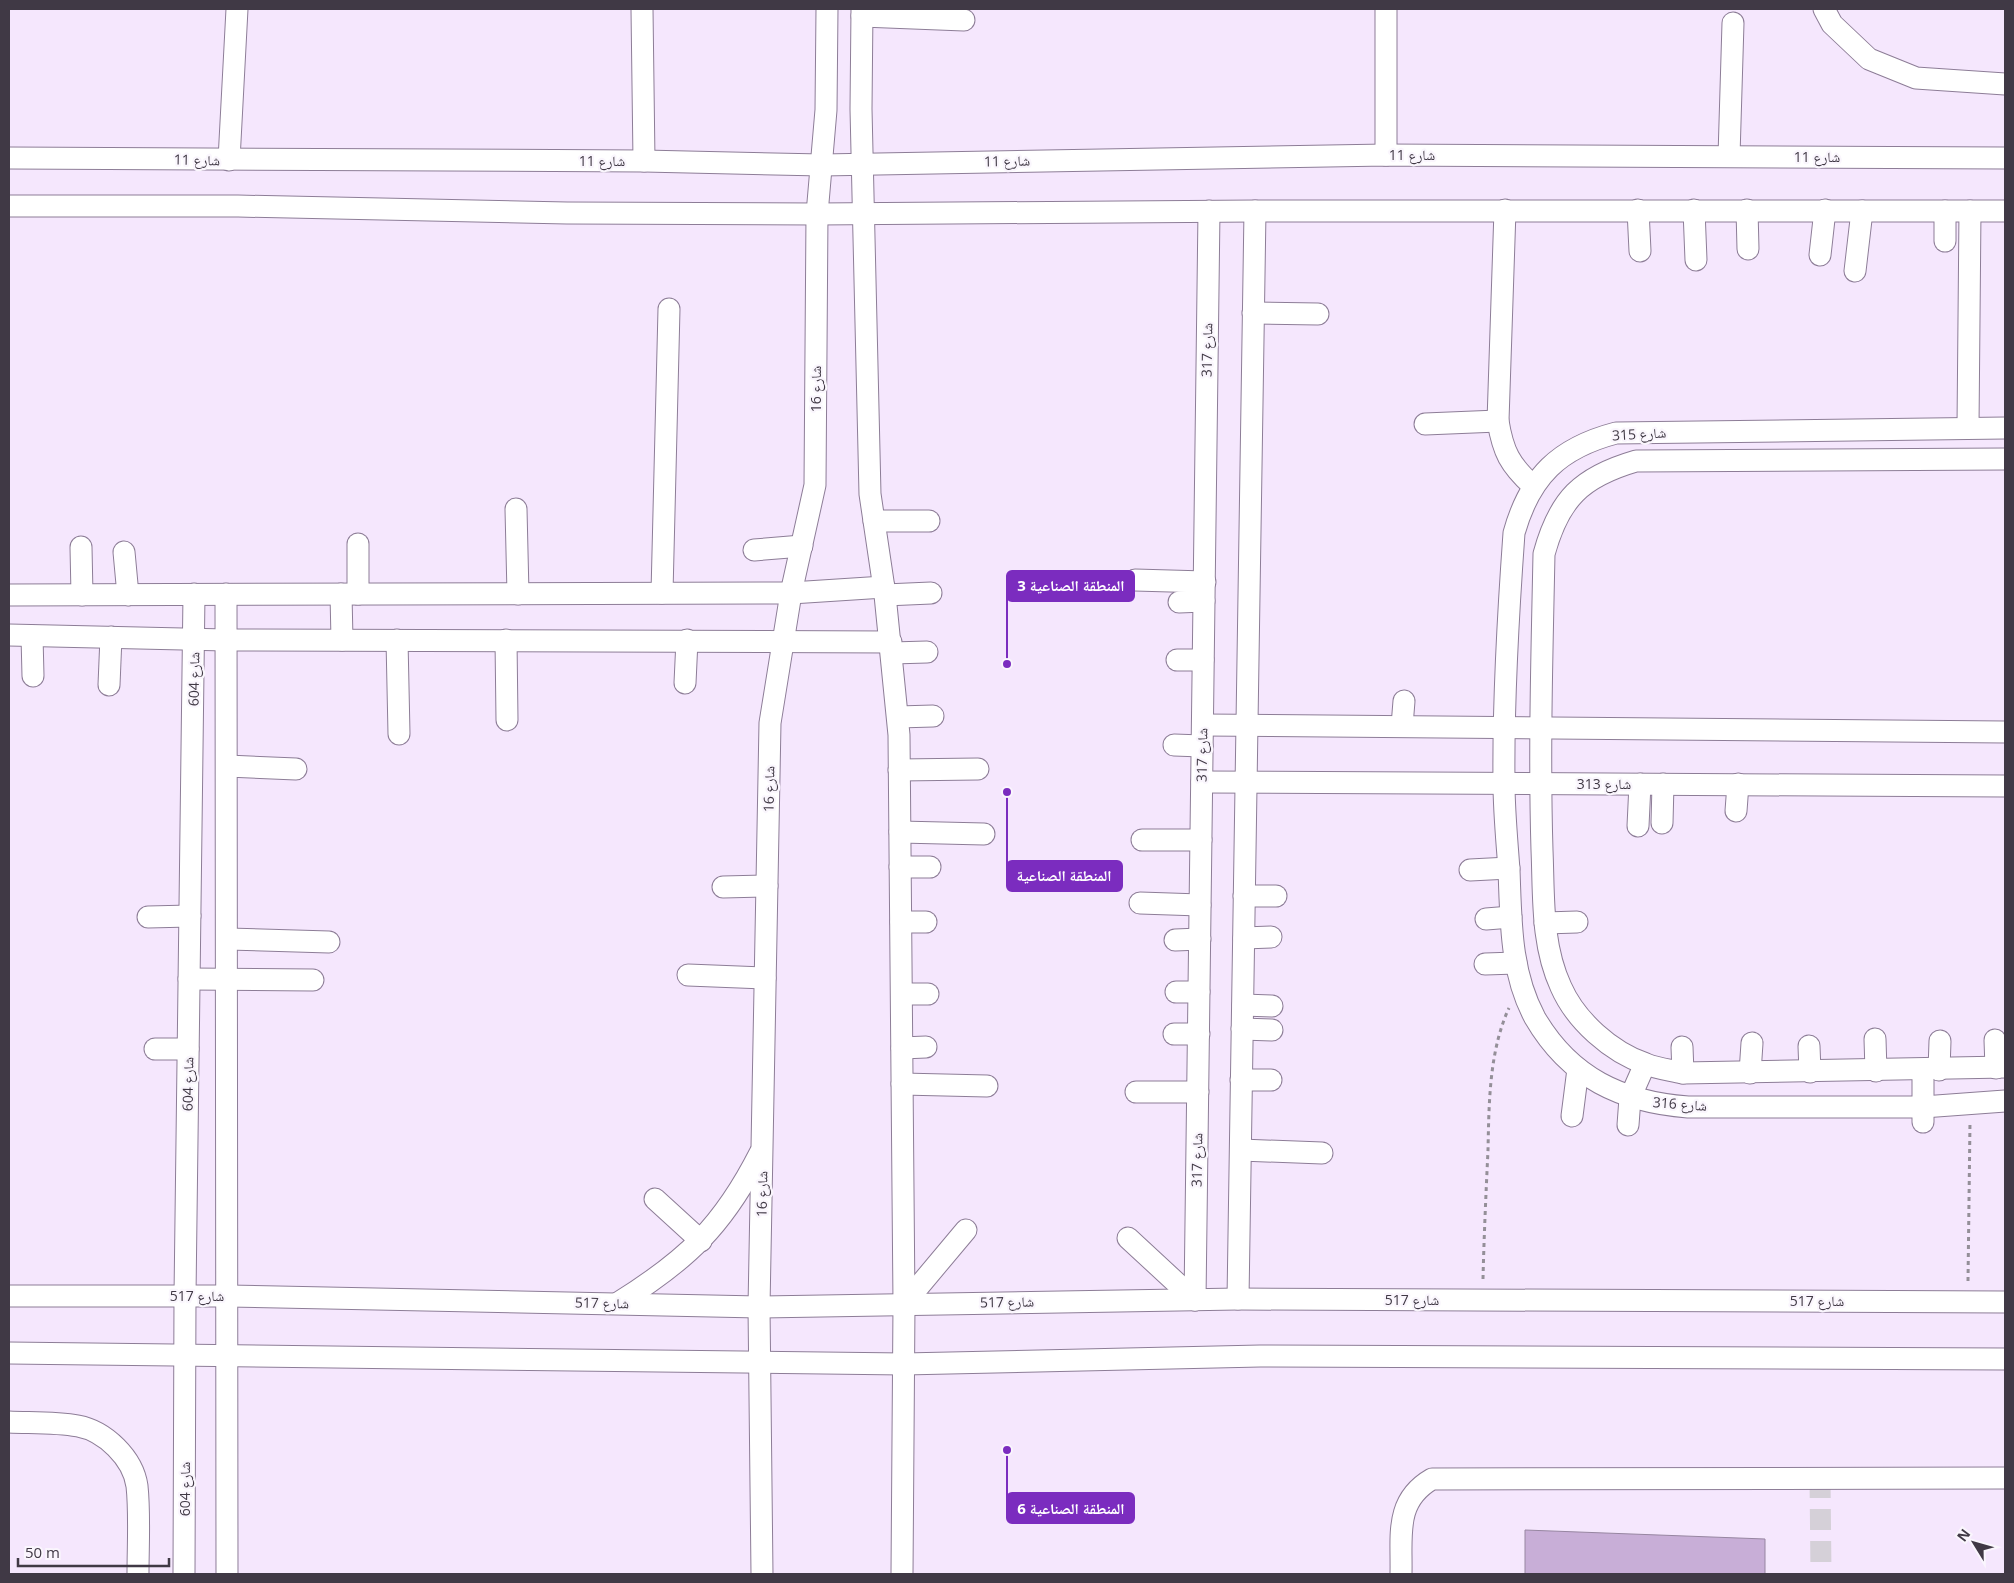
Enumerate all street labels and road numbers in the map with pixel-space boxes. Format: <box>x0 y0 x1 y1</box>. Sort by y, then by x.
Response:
street label: شارع 11 <box>1389 145 1435 165</box>
street label: شارع 11 <box>1794 147 1840 167</box>
street label: شارع 11 <box>174 150 220 170</box>
street label: شارع 11 <box>579 151 625 171</box>
street label: شارع 11 <box>984 151 1030 171</box>
street label: شارع 317 <box>1197 323 1217 377</box>
street label: شارع 16 <box>806 366 826 412</box>
street label: شارع 315 <box>1611 423 1667 445</box>
street label: شارع 604 <box>184 652 204 706</box>
street label: شارع 317 <box>1192 728 1212 782</box>
street label: شارع 16 <box>759 766 779 812</box>
street label: شارع 313 <box>1577 774 1631 794</box>
street label: شارع 604 <box>178 1057 198 1111</box>
street label: شارع 316 <box>1652 1092 1708 1116</box>
street label: شارع 317 <box>1187 1133 1207 1187</box>
street label: شارع 16 <box>752 1171 772 1217</box>
street label: شارع 517 <box>170 1286 224 1306</box>
street label: شارع 517 <box>1385 1290 1439 1310</box>
street label: شارع 517 <box>1790 1291 1844 1311</box>
street label: شارع 517 <box>980 1292 1034 1312</box>
street label: شارع 517 <box>575 1293 629 1313</box>
street label: شارع 604 <box>175 1462 195 1516</box>

